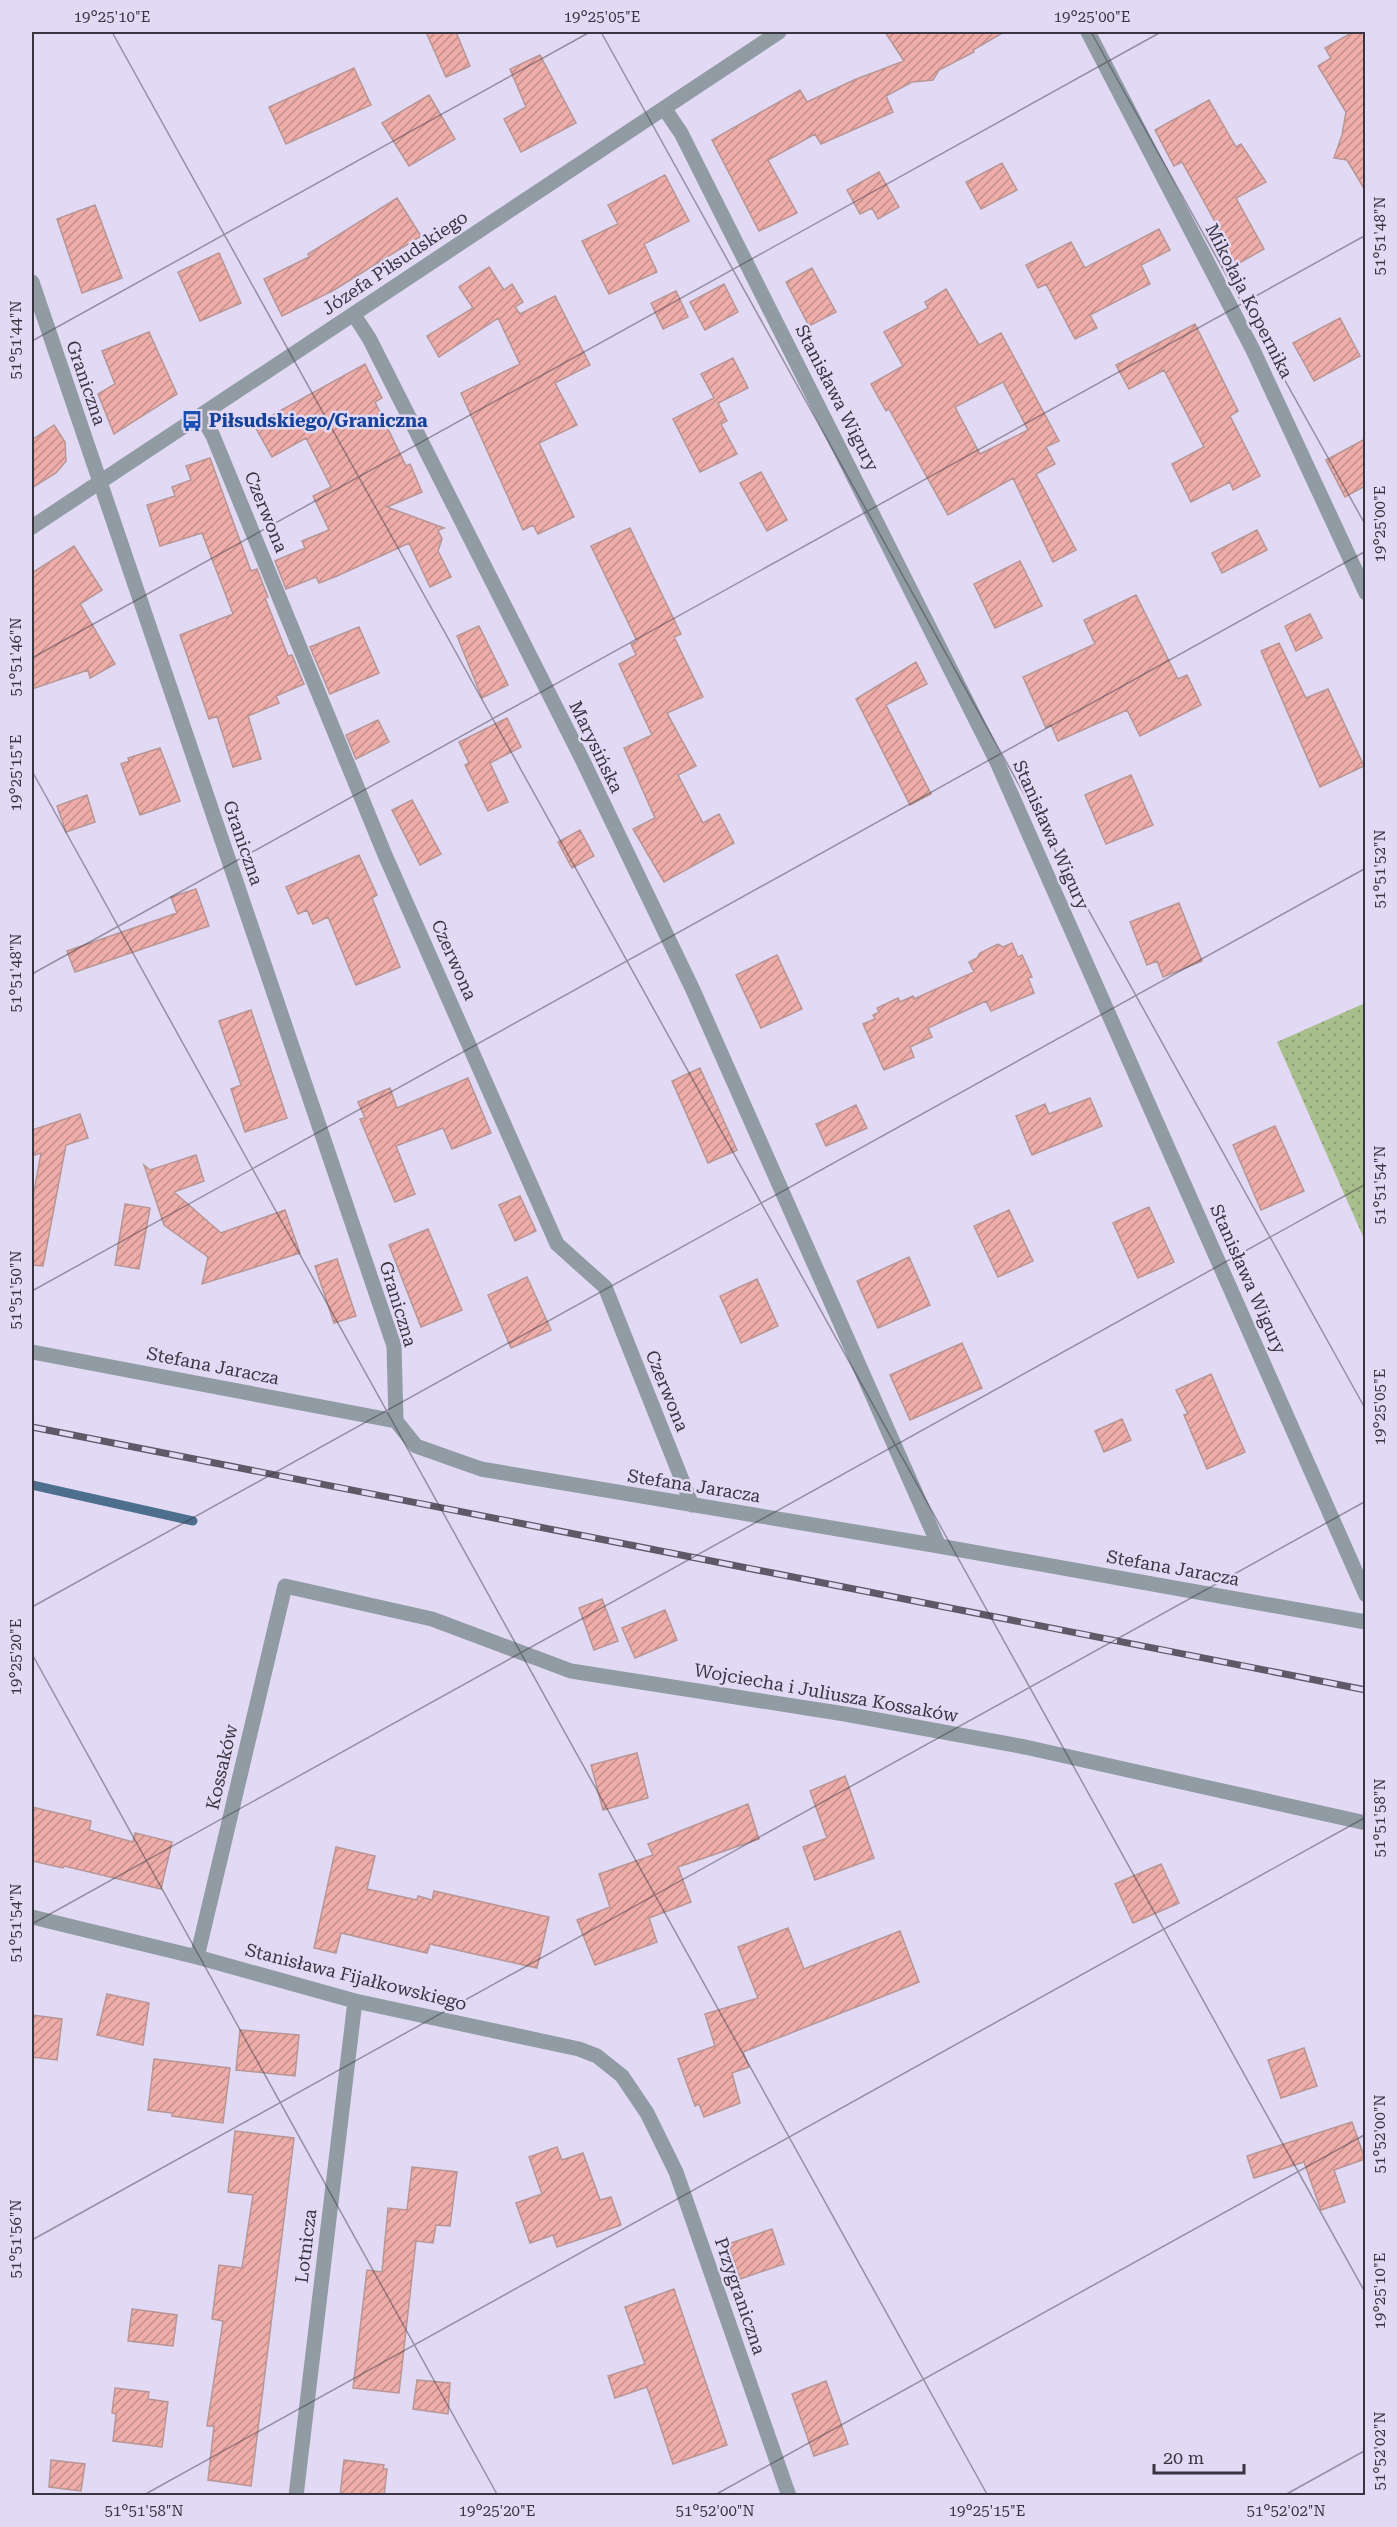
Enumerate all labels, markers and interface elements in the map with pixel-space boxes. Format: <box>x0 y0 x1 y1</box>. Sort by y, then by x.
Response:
text: 19°25'10"E <box>74 8 150 26</box>
text: 19°25'05"E <box>564 8 640 26</box>
text: 19°25'00"E <box>1054 8 1130 26</box>
text: 51°51'48"N <box>1371 196 1389 276</box>
street label: Józefa Piłsudskiego <box>318 206 471 319</box>
street label: Mikołaja Kopernika <box>1201 220 1298 382</box>
text: 51°51'44"N <box>7 300 25 380</box>
street label: Stanisława Wigury <box>791 321 884 475</box>
street label: Graniczna <box>62 338 111 428</box>
bus stop icon: Piłsudskiego/Graniczna <box>180 409 204 433</box>
place label: Piłsudskiego/Graniczna <box>209 410 428 431</box>
street label: Czerwona <box>241 468 292 556</box>
text: 19°25'00"E <box>1371 486 1389 562</box>
text: 51°51'46"N <box>7 617 25 697</box>
street label: Marysińska <box>565 697 628 797</box>
text: 19°25'15"E <box>7 735 25 811</box>
street label: Stanisława Wigury <box>1009 757 1094 913</box>
street label: Graniczna <box>219 798 268 888</box>
text: 51°51'52"N <box>1371 829 1389 909</box>
street label: Czerwona <box>427 916 482 1004</box>
text: 51°51'48"N <box>7 933 25 1013</box>
text: 51°51'54"N <box>1371 1145 1389 1225</box>
street label: Stanisława Wigury <box>1206 1201 1291 1357</box>
text: 51°51'50"N <box>7 1250 25 1330</box>
street label: Graniczna <box>376 1259 421 1349</box>
street label: Stefana Jaracza <box>145 1342 281 1389</box>
street label: Czerwona <box>642 1347 693 1435</box>
text: 19°25'05"E <box>1371 1369 1389 1445</box>
street label: Stefana Jaracza <box>626 1465 762 1506</box>
street label: Stefana Jaracza <box>1105 1545 1241 1590</box>
text: 19°25'20"E <box>7 1619 25 1695</box>
street label: Wojciecha i Juliusza Kossaków <box>692 1659 960 1726</box>
street label: Kossaków <box>202 1722 242 1812</box>
text: 51°51'58"N <box>1371 1778 1389 1858</box>
text: 51°51'54"N <box>7 1883 25 1963</box>
street label: Stanisława Fijałkowskiego <box>243 1939 469 2014</box>
text: 51°52'00"N <box>1371 2094 1389 2174</box>
text: 51°51'56"N <box>7 2199 25 2279</box>
street label: Lotnicza <box>291 2207 321 2284</box>
street label: Przygraniczna <box>711 2235 770 2357</box>
text: 19°25'10"E <box>1371 2253 1389 2329</box>
text: 51°52'02"N <box>1371 2411 1389 2491</box>
scale bar <box>1154 2437 1244 2475</box>
text: 20 m <box>1163 2447 1204 2468</box>
text: 51°51'58"N <box>104 2502 184 2520</box>
text: 19°25'20"E <box>459 2502 535 2520</box>
text: 51°52'00"N <box>675 2502 755 2520</box>
text: 19°25'15"E <box>949 2502 1025 2520</box>
text: 51°52'02"N <box>1246 2502 1326 2520</box>

